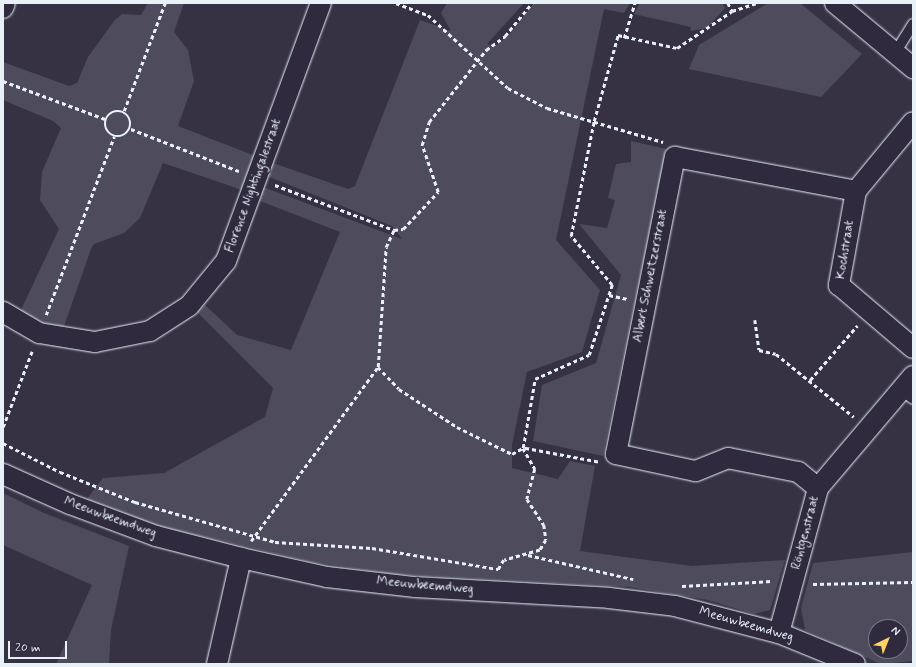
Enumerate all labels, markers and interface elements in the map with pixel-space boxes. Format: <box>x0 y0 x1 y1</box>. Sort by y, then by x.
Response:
street label: Florence Nightingalestraat <box>223 117 285 255</box>
street label: Albert Schweitzerstraat <box>630 208 672 344</box>
street label: Kochstraat <box>834 219 858 281</box>
street label: Meeuwbeemdweg <box>62 494 158 542</box>
street label: Röntgenstraat <box>789 495 823 571</box>
street label: Meeuwbeemdweg <box>376 574 474 598</box>
street label: Meeuwbeemdweg <box>697 604 795 646</box>
north arrow <box>868 619 908 659</box>
text: N <box>888 623 903 639</box>
scale bar <box>10 633 69 659</box>
text: 20 m <box>15 640 41 656</box>

